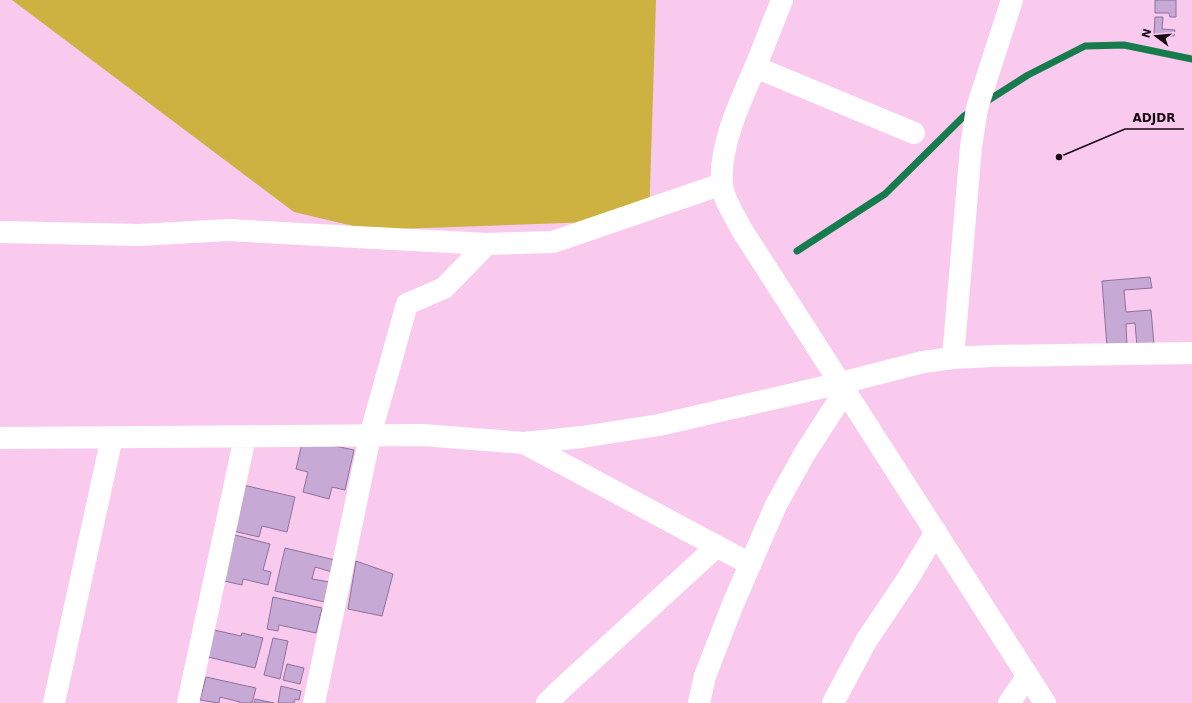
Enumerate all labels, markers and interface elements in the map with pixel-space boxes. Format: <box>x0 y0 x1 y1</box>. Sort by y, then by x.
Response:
north arrow <box>1136 16 1176 56</box>
text: N <box>1139 27 1154 40</box>
callout: ADJDR <box>1125 105 1184 129</box>
text: ADJDR <box>1133 111 1175 125</box>

